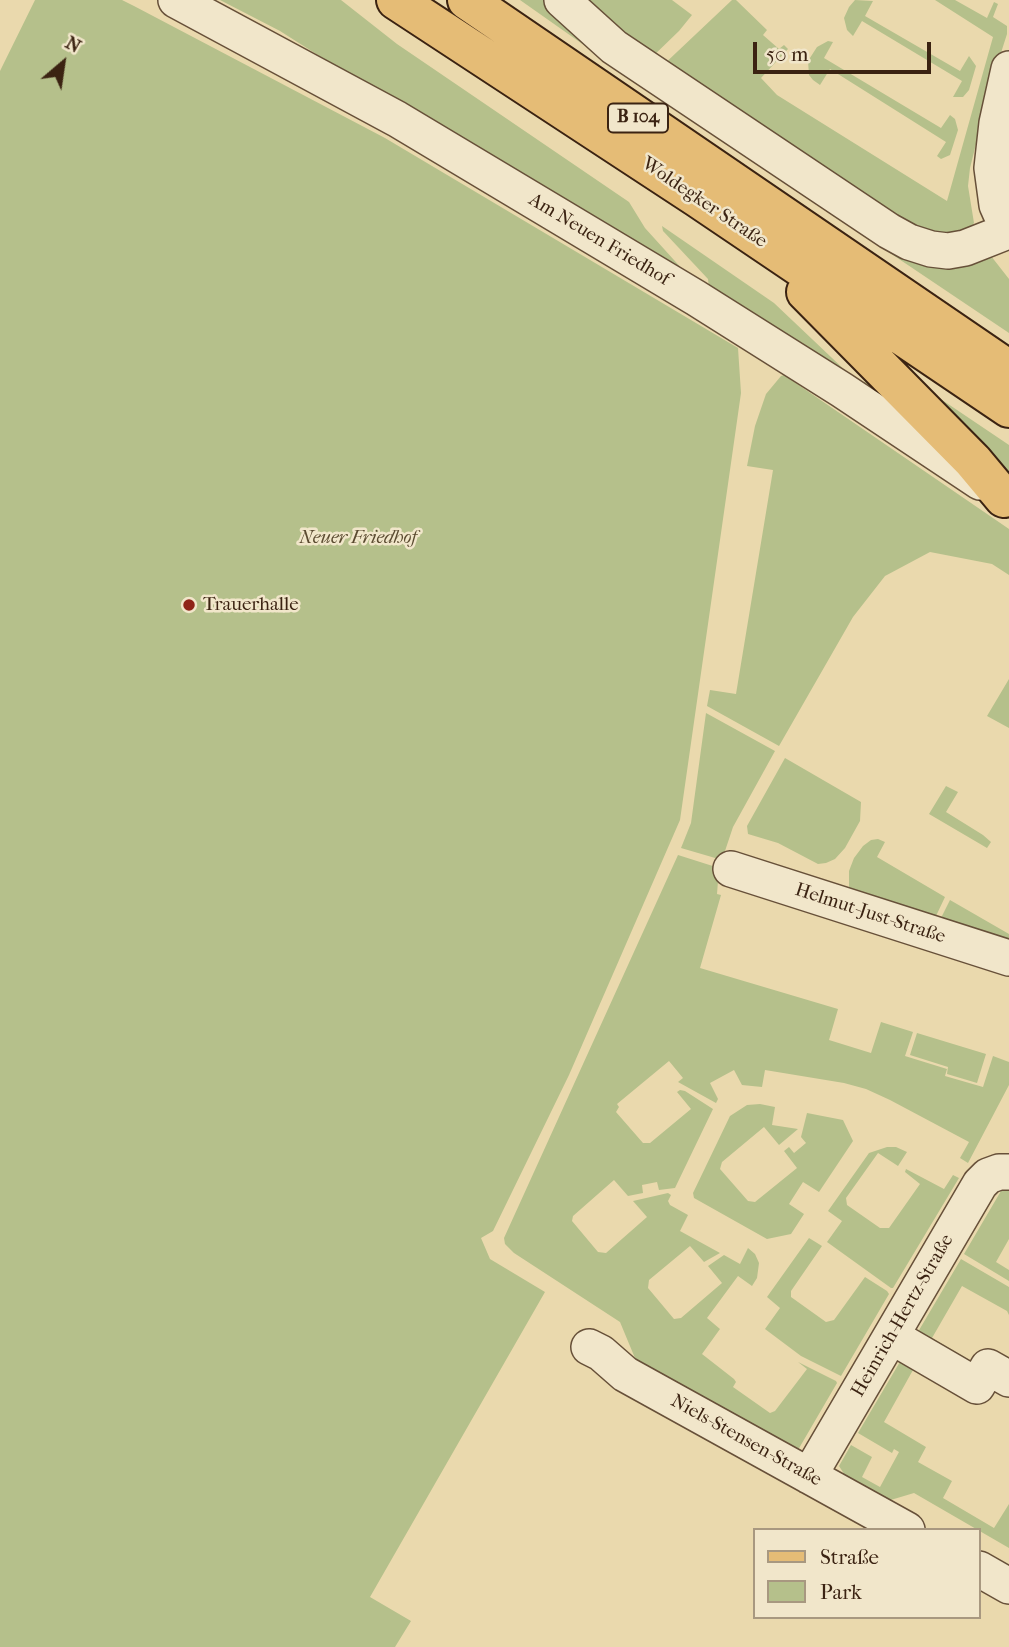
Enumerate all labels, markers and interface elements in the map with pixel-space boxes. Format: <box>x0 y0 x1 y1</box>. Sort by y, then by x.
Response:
north arrow <box>28 28 98 98</box>
scale bar <box>757 28 936 72</box>
text: N <box>62 32 85 58</box>
text: 50 m <box>766 42 809 66</box>
road number: B 104 <box>608 104 668 132</box>
street label: Woldegker Straße <box>637 153 771 253</box>
street label: Am Neuen Friedhof <box>524 189 674 291</box>
park label: Neuer Friedhof <box>299 527 417 549</box>
place label: Trauerhalle <box>203 594 299 616</box>
marker: Trauerhalle <box>181 597 197 613</box>
street label: Helmut-Just-Straße <box>792 879 948 949</box>
street label: Heinrich-Hertz-Straße <box>847 1231 959 1401</box>
street label: Niels-Stensen-Straße <box>667 1390 825 1492</box>
legend <box>754 1528 981 1619</box>
text: Straße <box>820 1545 879 1569</box>
text: Park <box>820 1580 862 1604</box>

